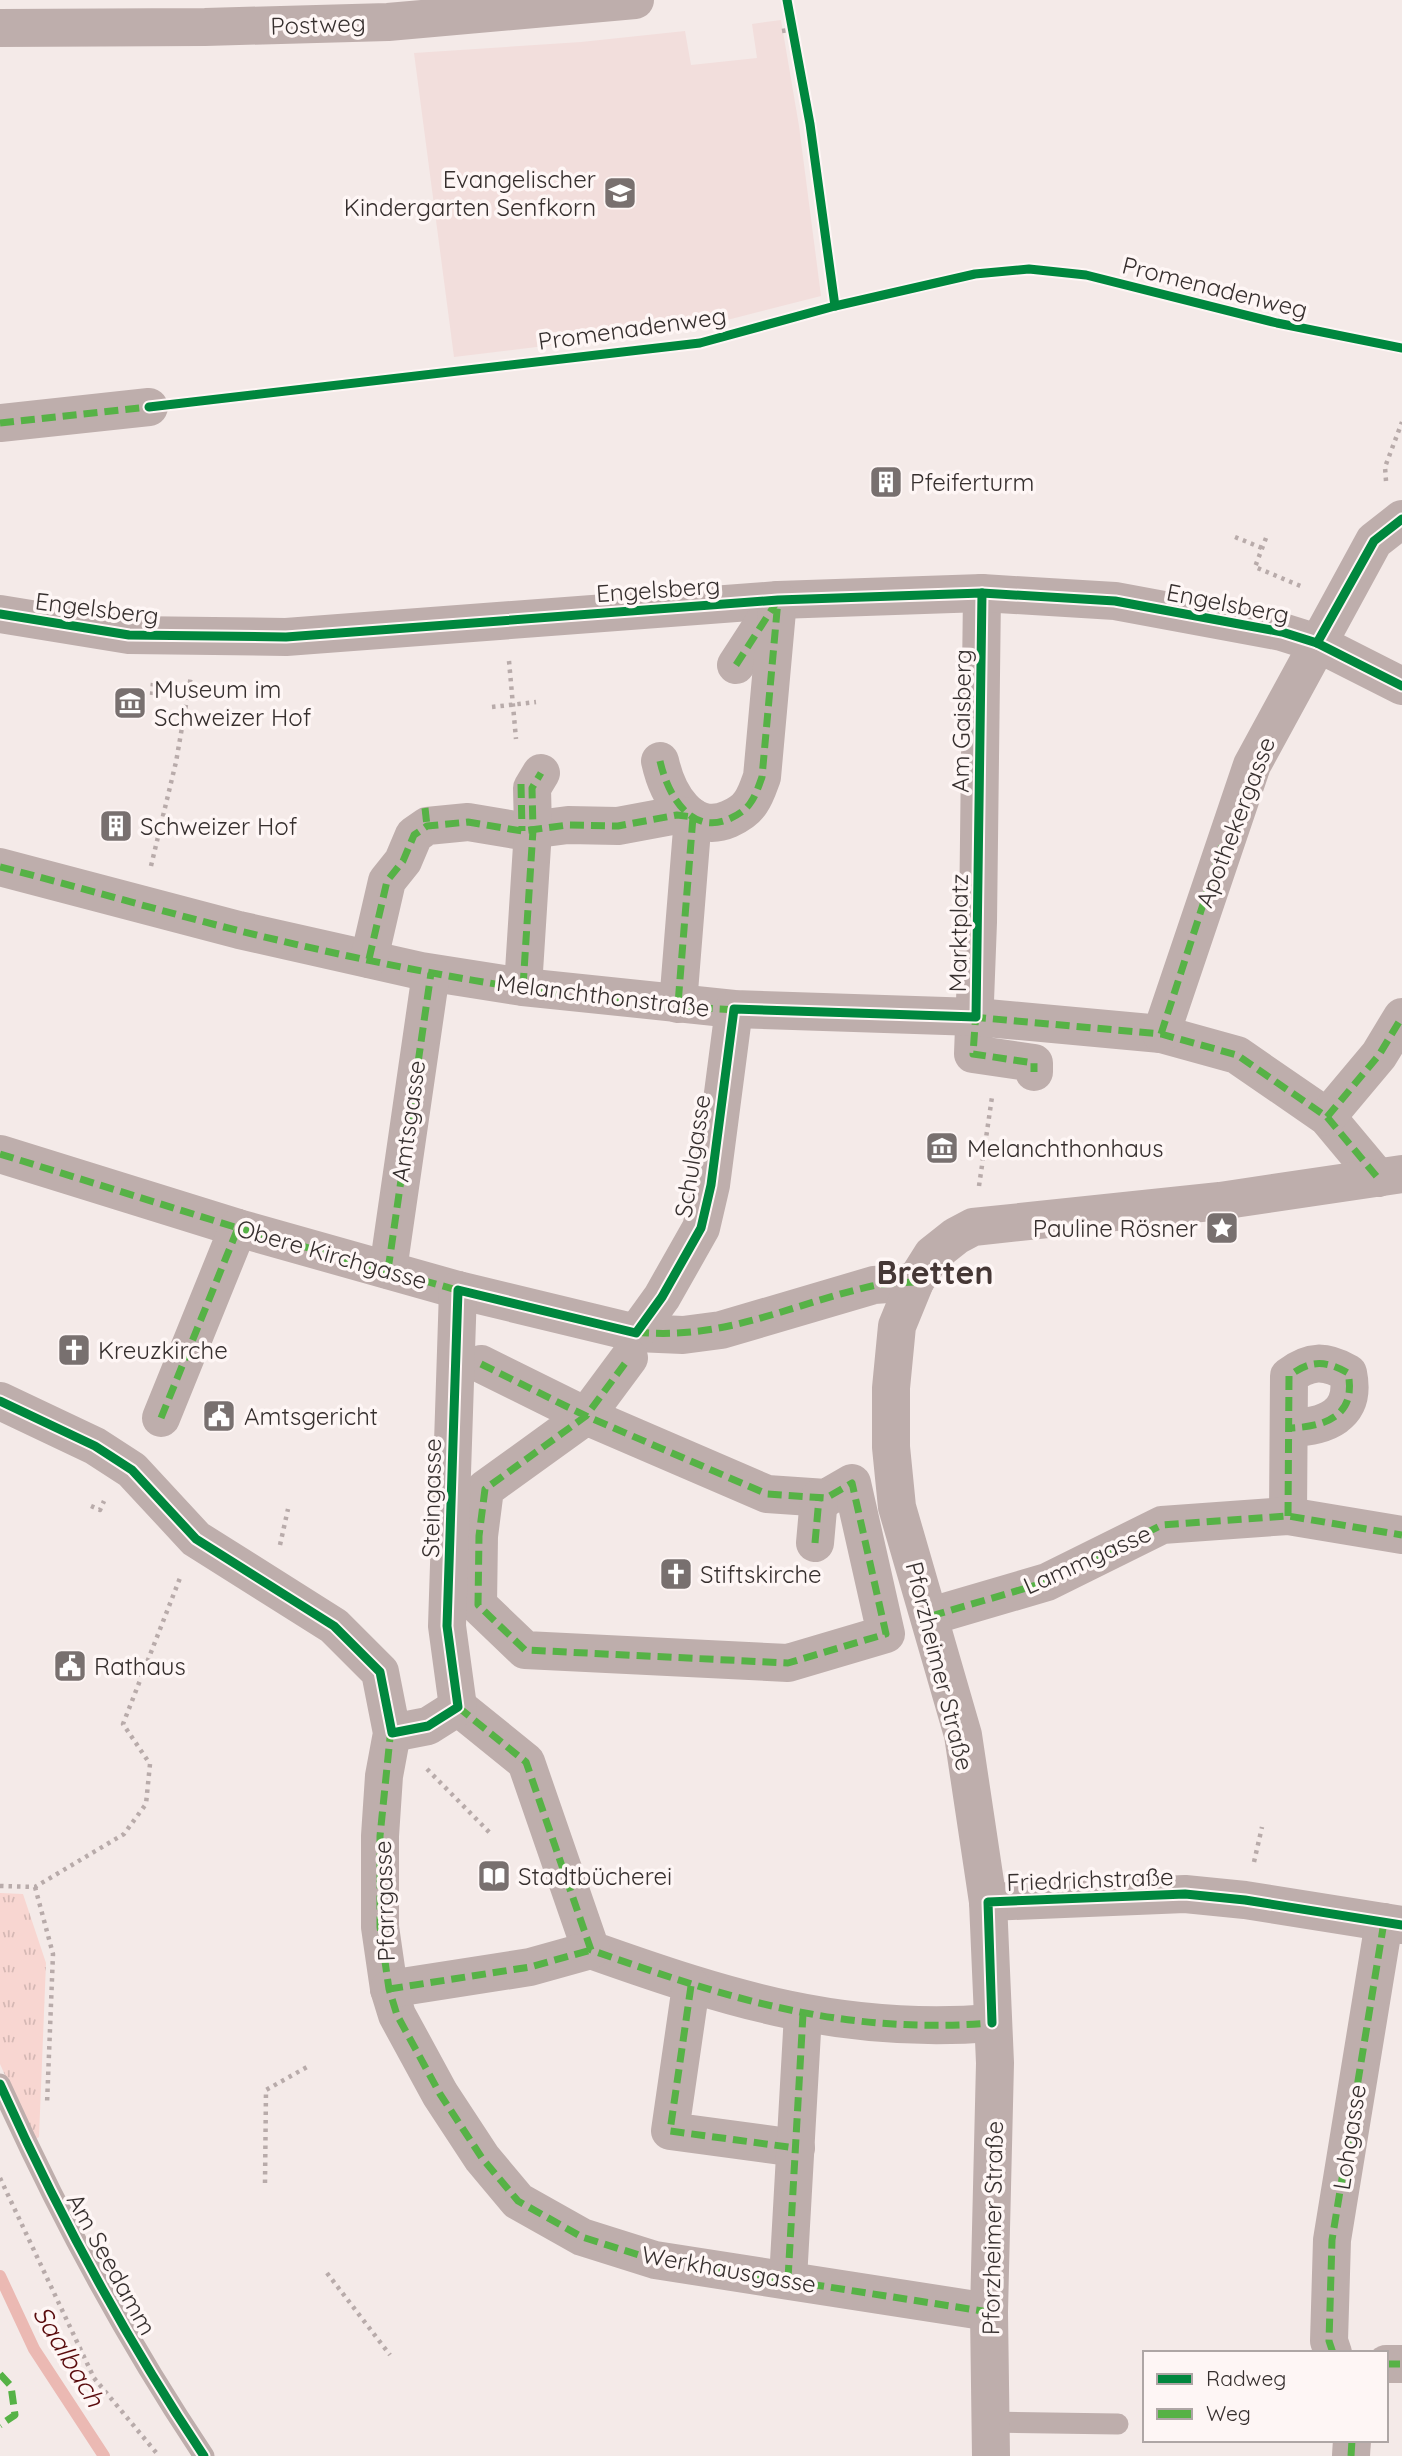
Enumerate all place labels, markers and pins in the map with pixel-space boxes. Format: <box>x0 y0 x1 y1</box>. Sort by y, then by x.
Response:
place label: Evangelischer Kindergarten Senfkorn <box>344 164 596 222</box>
school or university icon: Evangelischer Kindergarten Senfkorn <box>601 174 639 212</box>
building icon: Pfeiferturm <box>867 463 905 501</box>
place label: Pfeiferturm <box>910 467 1034 497</box>
place label: Museum im Schweizer Hof <box>154 674 312 732</box>
museum icon: Museum im Schweizer Hof <box>111 684 149 722</box>
building icon: Schweizer Hof <box>97 807 135 845</box>
place label: Schweizer Hof <box>140 811 298 841</box>
museum icon: Melanchthonhaus <box>923 1129 961 1167</box>
place label: Melanchthonhaus <box>967 1133 1163 1163</box>
place icon: Pauline Rösner <box>1203 1209 1241 1247</box>
place label: Pauline Rösner <box>1033 1213 1198 1243</box>
church icon: Kreuzkirche <box>55 1331 93 1369</box>
place label: Kreuzkirche <box>98 1335 228 1365</box>
public building icon: Amtsgericht <box>200 1397 238 1435</box>
place label: Amtsgericht <box>244 1401 378 1431</box>
church icon: Stiftskirche <box>657 1555 695 1593</box>
place label: Stiftskirche <box>700 1559 822 1589</box>
public building icon: Rathaus <box>51 1647 89 1685</box>
place label: Rathaus <box>94 1651 186 1681</box>
library icon: Stadtbücherei <box>475 1857 513 1895</box>
place label: Stadtbücherei <box>518 1861 672 1891</box>

